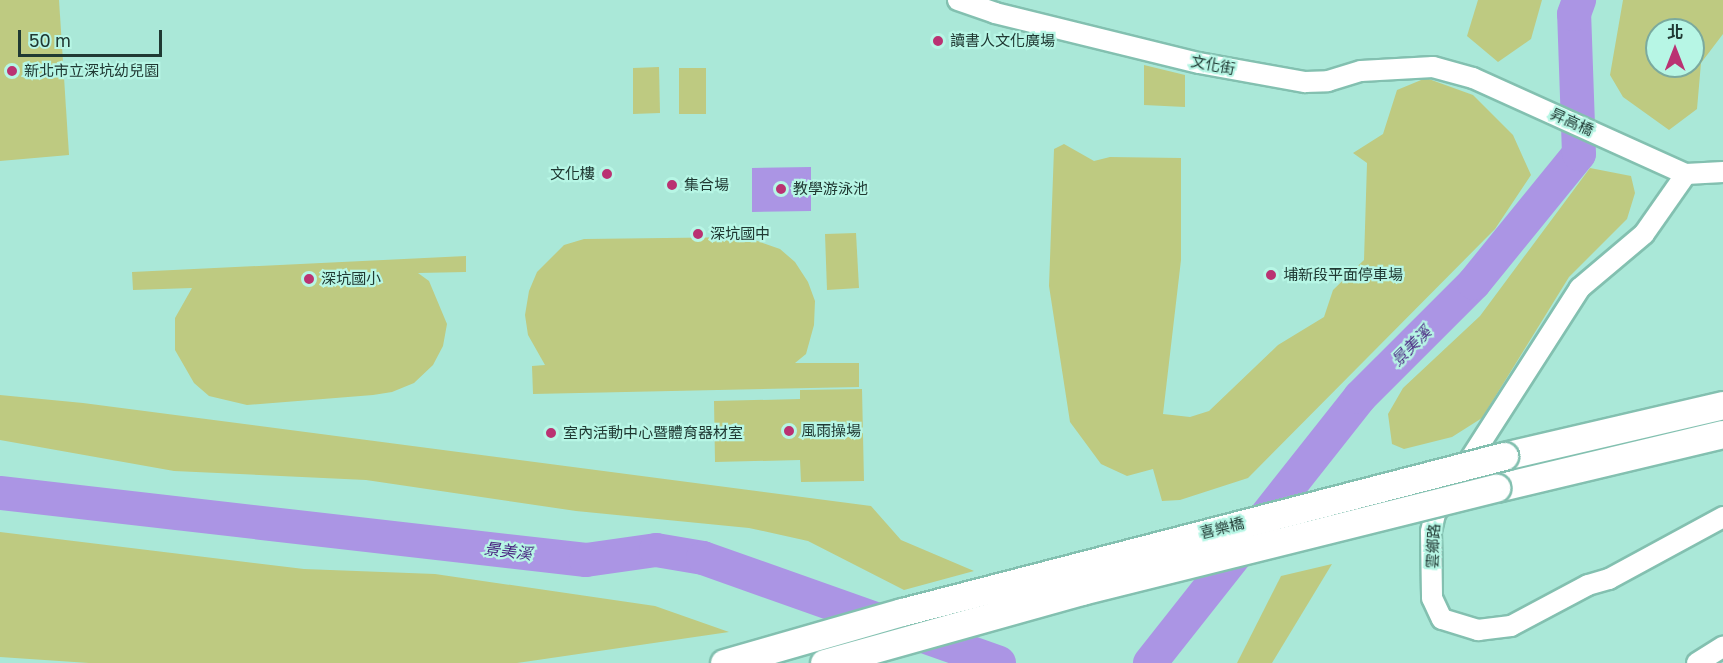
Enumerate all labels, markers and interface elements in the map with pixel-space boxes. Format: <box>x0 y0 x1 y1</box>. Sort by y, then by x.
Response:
scale bar <box>21 18 165 56</box>
north arrow <box>1645 18 1705 78</box>
text: 北 <box>1667 22 1683 42</box>
text: 50 m <box>29 29 71 51</box>
place label: 讀書人文化廣場 <box>950 32 1055 50</box>
marker: 讀書人文化廣場 <box>931 34 945 48</box>
street label: 文化街 <box>1189 52 1237 78</box>
place label: 新北市立深坑幼兒園 <box>24 62 159 80</box>
marker: 新北市立深坑幼兒園 <box>5 64 19 78</box>
street label: 昇高橋 <box>1548 105 1596 139</box>
place label: 文化樓 <box>550 165 595 183</box>
marker: 文化樓 <box>600 167 614 181</box>
place label: 集合場 <box>684 176 729 194</box>
marker: 集合場 <box>665 178 679 192</box>
place label: 教學游泳池 <box>793 180 868 198</box>
marker: 教學游泳池 <box>774 182 788 196</box>
place label: 深坑國中 <box>710 225 770 243</box>
marker: 深坑國中 <box>691 227 705 241</box>
place label: 埔新段平面停車場 <box>1283 266 1403 284</box>
marker: 埔新段平面停車場 <box>1264 268 1278 282</box>
place label: 深坑國小 <box>321 270 381 288</box>
marker: 深坑國小 <box>302 272 316 286</box>
water label: 景美溪 <box>1387 322 1435 370</box>
place label: 風雨操場 <box>801 422 861 440</box>
place label: 室內活動中心暨體育器材室 <box>563 424 743 442</box>
marker: 風雨操場 <box>782 424 796 438</box>
marker: 室內活動中心暨體育器材室 <box>544 426 558 440</box>
street label: 喜樂橋 <box>1198 514 1246 542</box>
street label: 雲鄉路 <box>1423 523 1443 569</box>
water label: 景美溪 <box>483 539 533 563</box>

